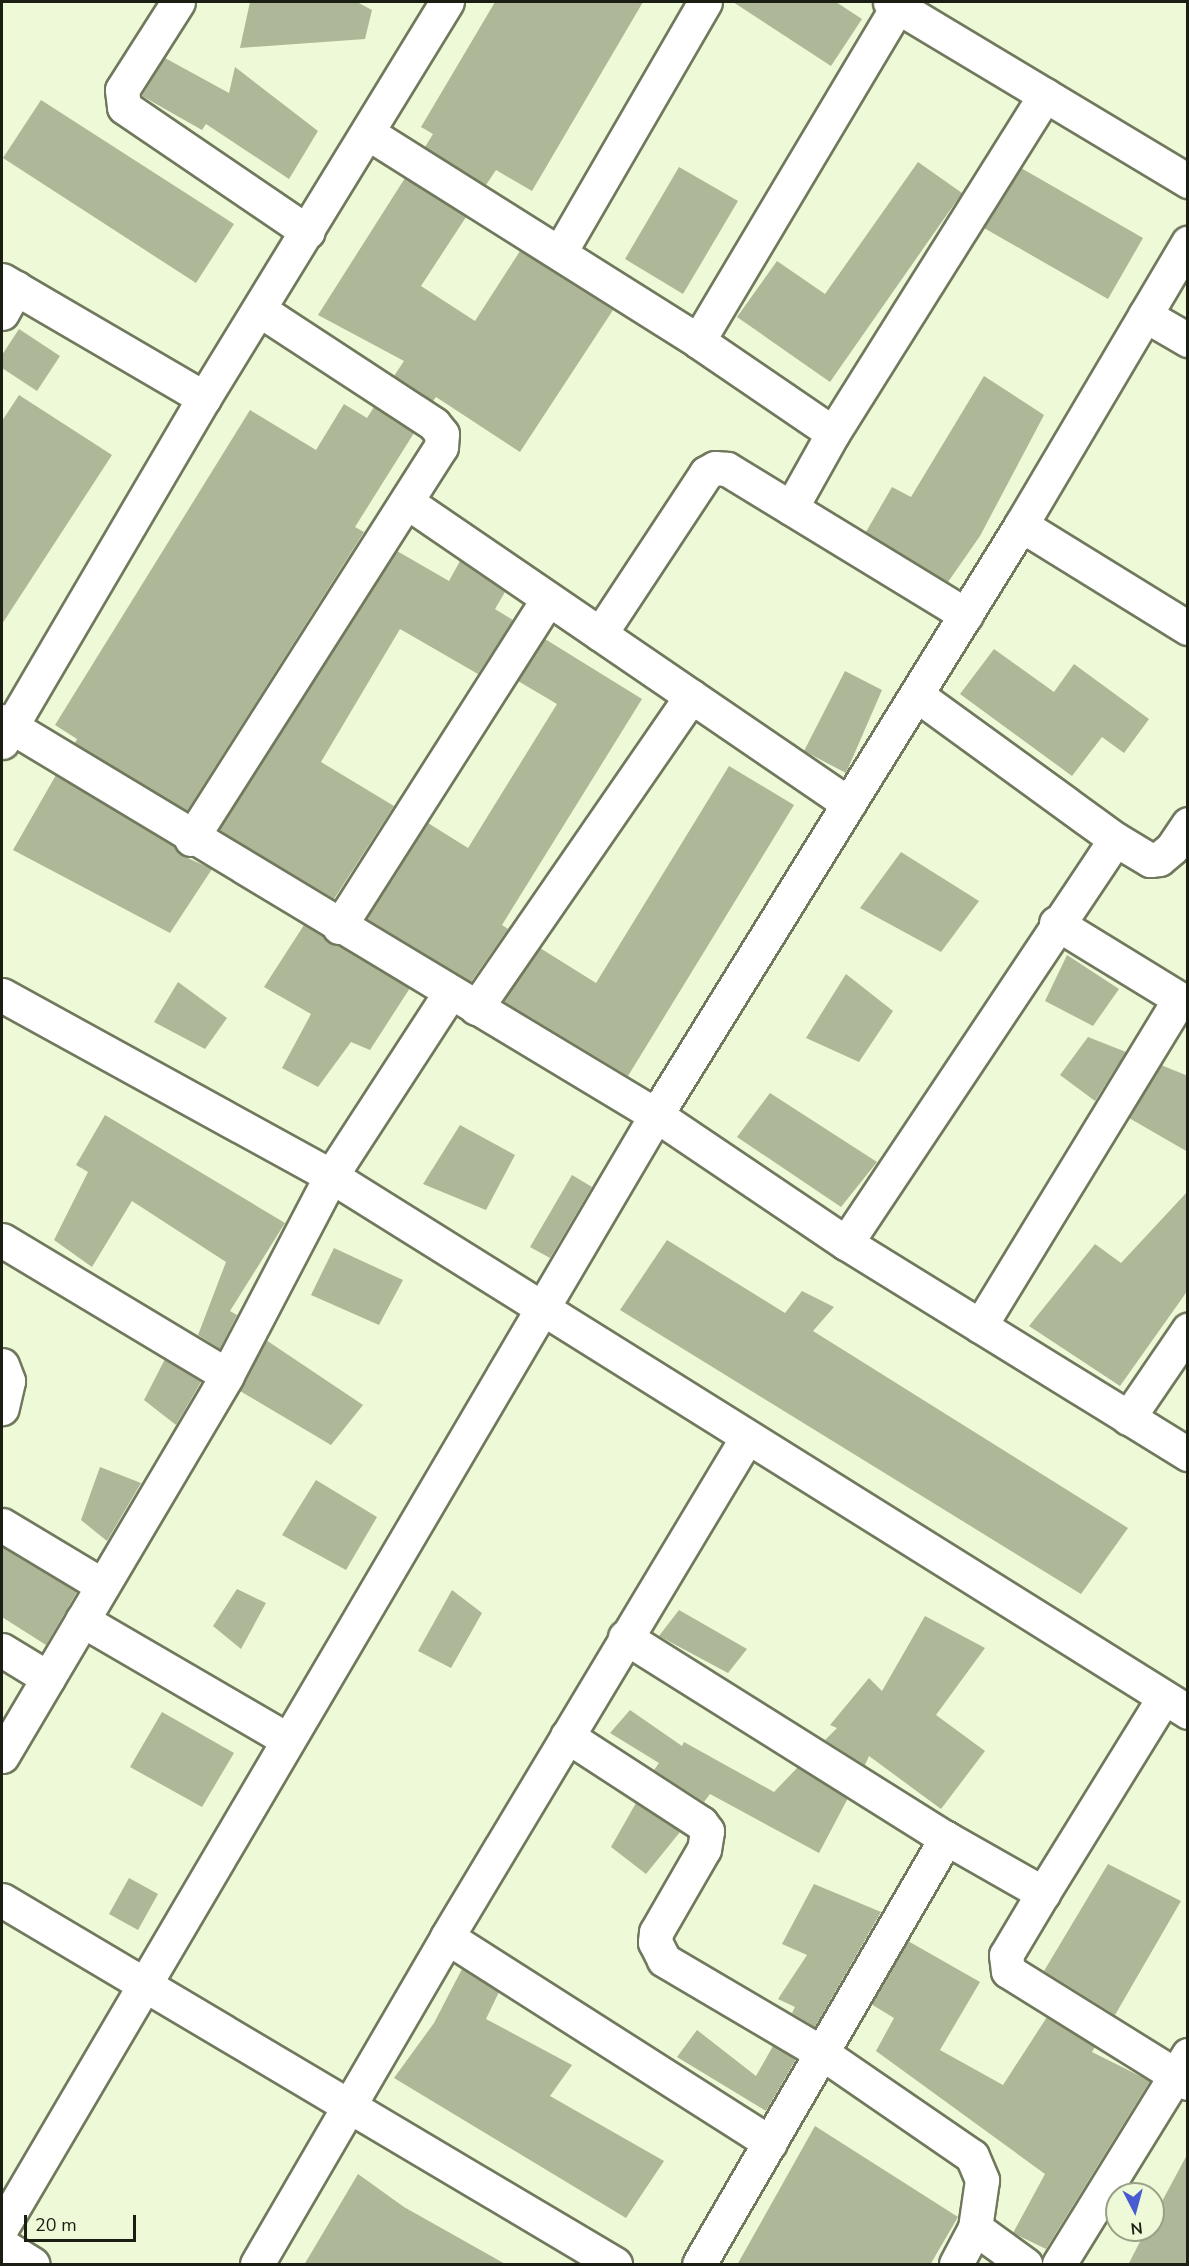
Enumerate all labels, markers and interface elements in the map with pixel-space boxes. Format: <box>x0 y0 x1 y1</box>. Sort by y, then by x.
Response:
north arrow <box>1105 2182 1165 2242</box>
scale bar <box>27 2203 140 2241</box>
text: 20 m <box>35 2213 77 2237</box>
text: N <box>1130 2216 1144 2239</box>

